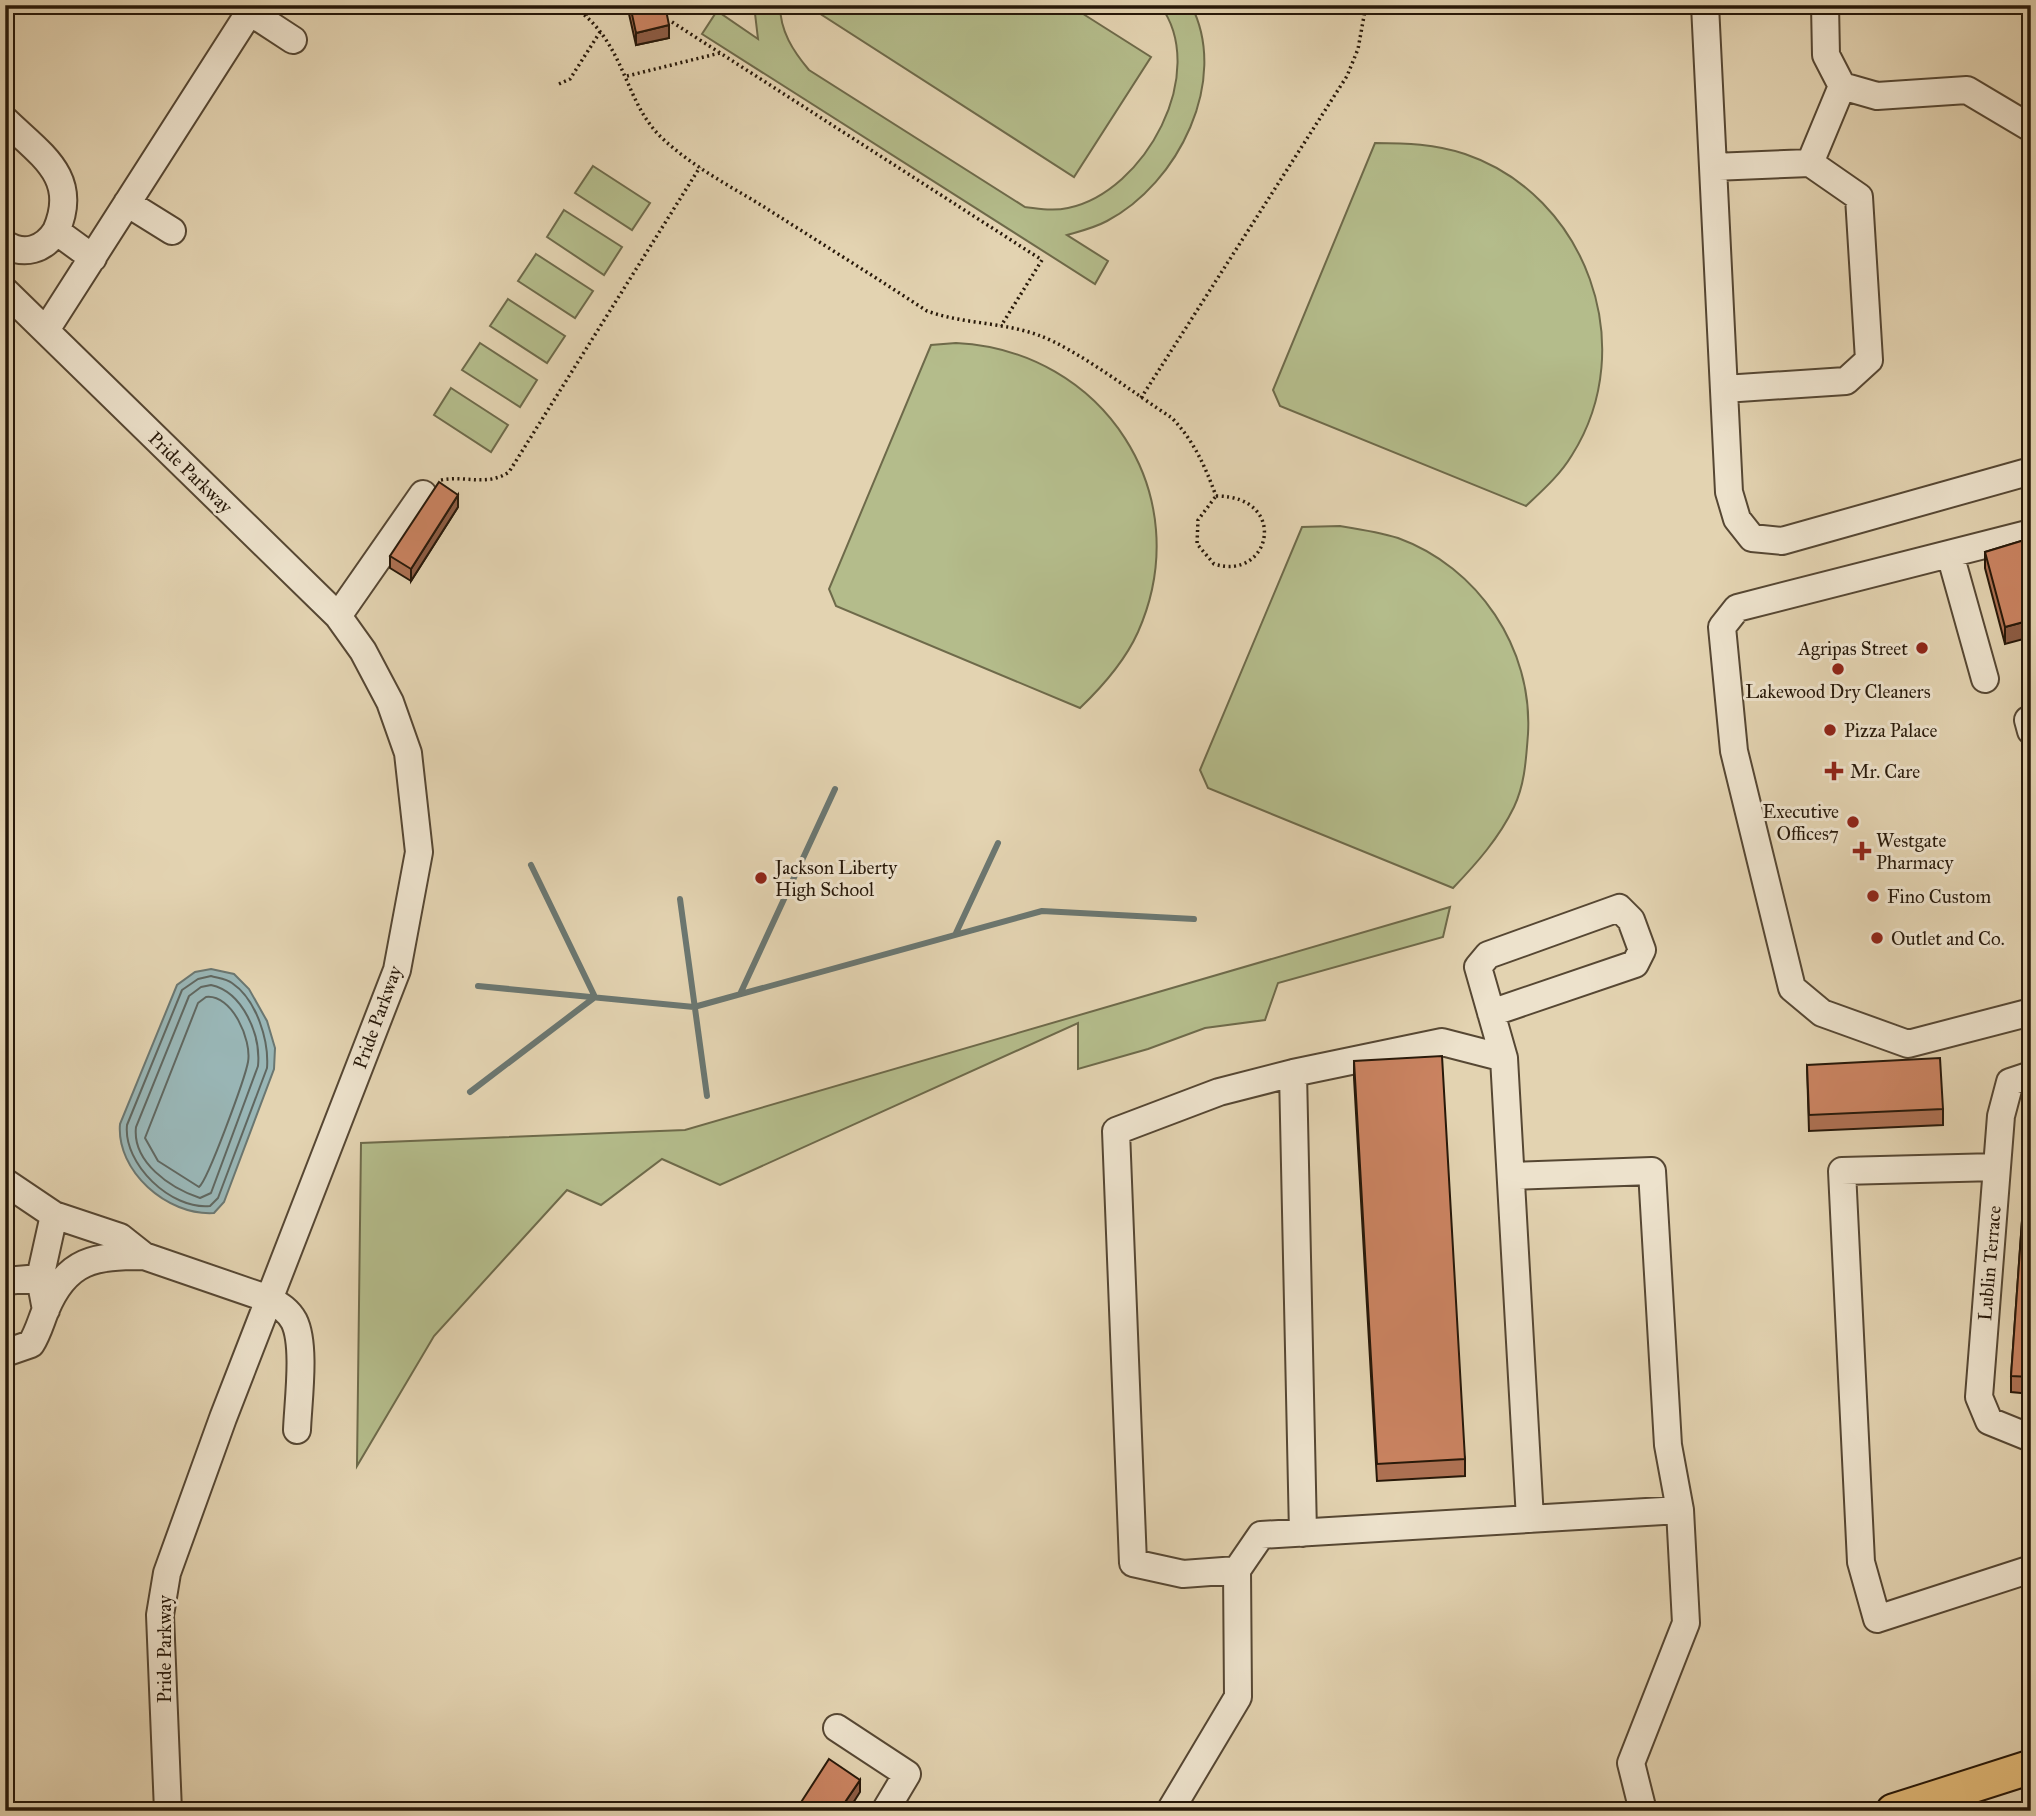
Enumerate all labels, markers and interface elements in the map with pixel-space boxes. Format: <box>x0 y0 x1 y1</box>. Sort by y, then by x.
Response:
street label: Pride Parkway <box>144 427 238 519</box>
place label: Agripas Street <box>1797 637 1908 661</box>
marker: Agripas Street <box>1914 640 1930 656</box>
marker: Lakewood Dry Cleaners <box>1830 661 1846 677</box>
place label: Lakewood Dry Cleaners <box>1745 680 1931 703</box>
place label: Pizza Palace <box>1844 719 1938 742</box>
marker: Pizza Palace <box>1822 722 1838 738</box>
place label: Mr. Care <box>1850 760 1920 783</box>
marker: Mr. Care <box>1824 761 1844 781</box>
place label: Executive Offices7 <box>1763 800 1839 845</box>
marker: Executive Offices7 <box>1845 814 1861 830</box>
place label: Westgate Pharmacy <box>1876 829 1955 874</box>
marker: Westgate Pharmacy <box>1854 843 1870 859</box>
place label: Jackson Liberty High School <box>773 856 898 902</box>
marker: Jackson Liberty High School <box>753 870 769 886</box>
place label: Fino Custom <box>1887 885 1991 908</box>
marker: Fino Custom <box>1865 888 1881 904</box>
place label: Outlet and Co. <box>1891 927 2005 950</box>
marker: Outlet and Co. <box>1869 930 1885 946</box>
street label: Pride Parkway <box>348 961 407 1072</box>
street label: Lublin Terrace <box>1973 1204 2006 1322</box>
street label: Pride Parkway <box>153 1594 176 1703</box>

